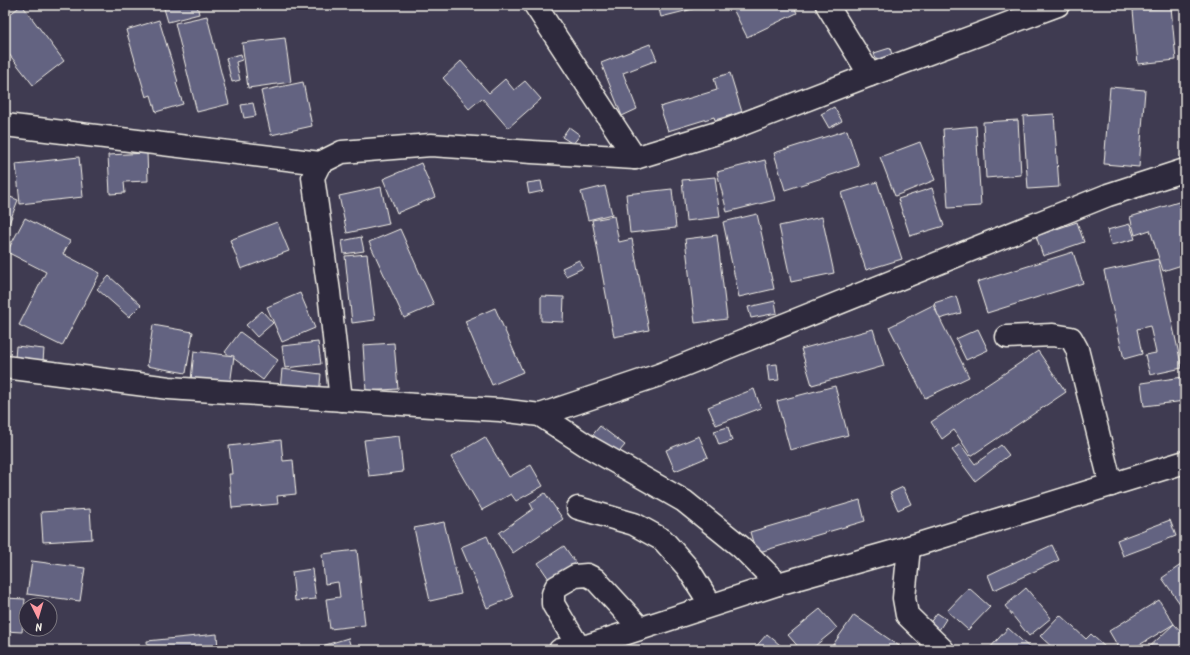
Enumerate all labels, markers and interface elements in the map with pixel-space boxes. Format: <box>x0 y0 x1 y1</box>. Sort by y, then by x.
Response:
north arrow <box>18 597 58 637</box>
text: N <box>34 617 43 635</box>

